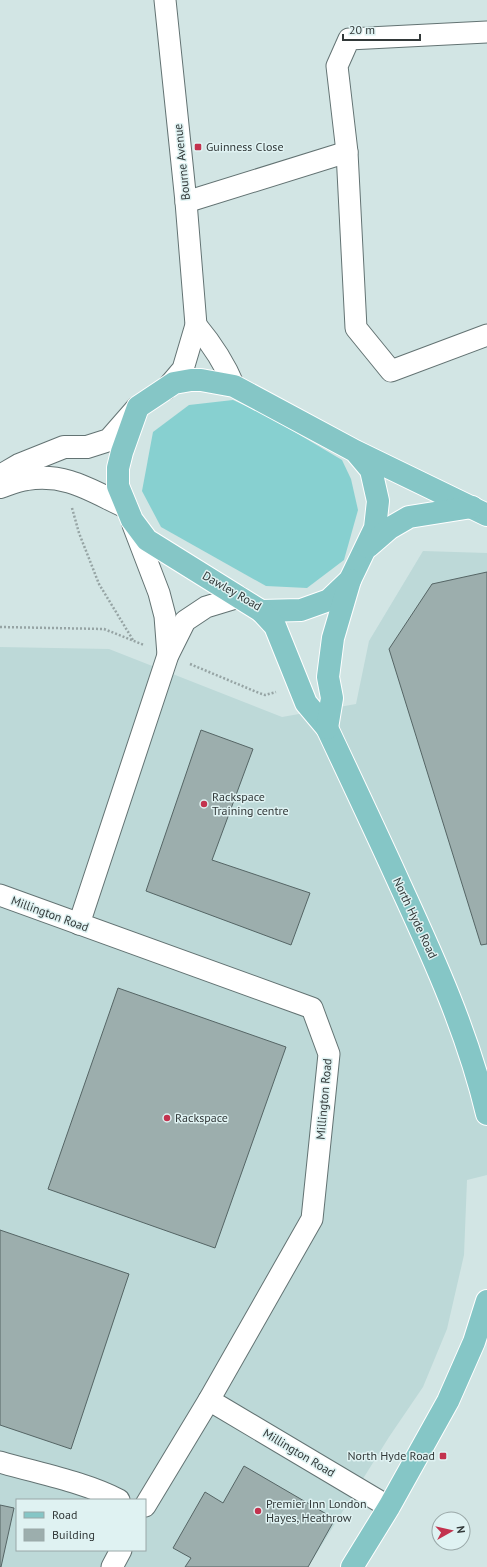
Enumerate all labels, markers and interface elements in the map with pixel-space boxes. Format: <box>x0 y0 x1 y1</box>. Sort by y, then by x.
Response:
scale bar <box>343 16 420 42</box>
text: 20 m <box>349 22 375 37</box>
street label: Bourne Avenue <box>170 123 193 201</box>
place label: Guinness Close <box>206 139 284 154</box>
marker: Guinness Close <box>193 142 203 152</box>
street label: Dawley Road <box>200 568 264 613</box>
place label: Rackspace Training centre <box>212 789 289 818</box>
marker: Rackspace Training centre <box>199 799 209 809</box>
street label: North Hyde Road <box>390 875 441 961</box>
street label: Millington Road <box>9 893 91 935</box>
street label: Millington Road <box>312 1058 335 1140</box>
place label: Rackspace <box>175 1110 228 1125</box>
marker: Rackspace <box>162 1113 172 1123</box>
street label: Millington Road <box>260 1425 338 1480</box>
place label: North Hyde Road <box>347 1448 435 1463</box>
marker: North Hyde Road <box>438 1451 448 1461</box>
place label: Premier Inn London Hayes, Heathrow <box>266 1496 367 1525</box>
legend <box>16 1499 146 1551</box>
marker: Premier Inn London Hayes, Heathrow <box>253 1506 263 1516</box>
text: Road <box>52 1507 77 1522</box>
north arrow <box>431 1511 471 1551</box>
text: N <box>453 1525 468 1534</box>
text: Building <box>52 1527 95 1542</box>

